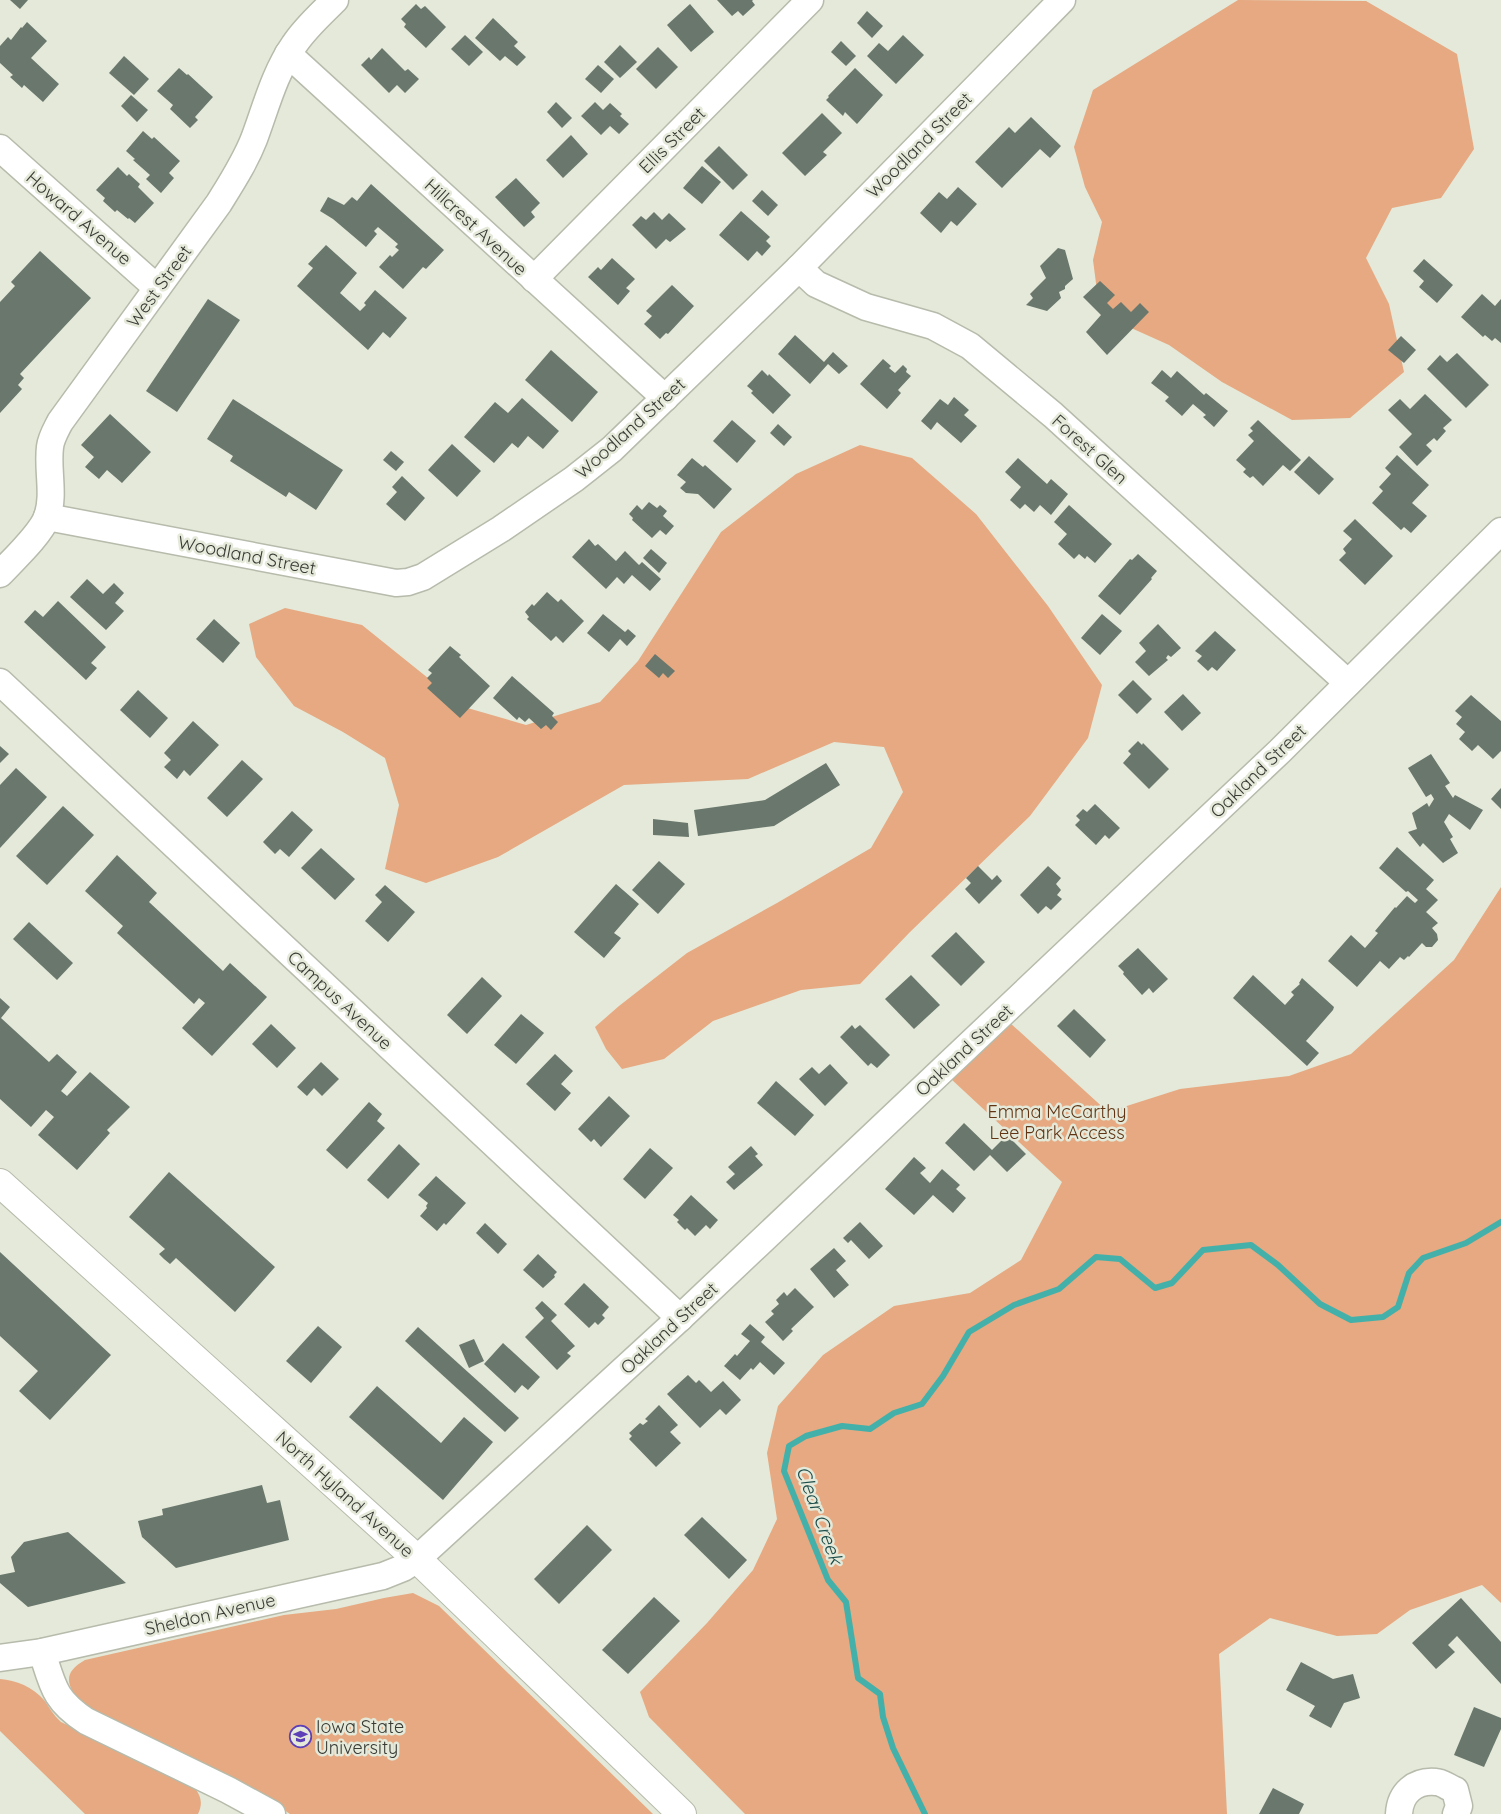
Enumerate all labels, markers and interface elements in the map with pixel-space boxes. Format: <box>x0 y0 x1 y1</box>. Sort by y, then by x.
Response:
street label: Woodland Street <box>861 87 977 203</box>
street label: Ellis Street <box>634 102 710 178</box>
street label: Howard Avenue <box>22 166 136 270</box>
street label: Hillcrest Avenue <box>420 174 532 280</box>
street label: West Street <box>121 240 197 332</box>
street label: Woodland Street <box>570 373 690 483</box>
street label: Forest Glen <box>1047 409 1133 489</box>
street label: Woodland Street <box>176 530 318 580</box>
street label: Oakland Street <box>1205 719 1311 823</box>
street label: Campus Avenue <box>283 946 397 1054</box>
street label: Oakland Street <box>911 999 1017 1101</box>
park label: Emma McCarthy Lee Park Access <box>987 1100 1127 1144</box>
street label: Oakland Street <box>616 1277 722 1379</box>
street label: North Hyland Avenue <box>271 1426 419 1562</box>
water label: Clear Creek <box>791 1463 849 1569</box>
street label: Sheldon Avenue <box>143 1588 277 1640</box>
place label: Iowa State University <box>316 1715 404 1759</box>
school or university icon: Iowa State University <box>288 1724 312 1748</box>

